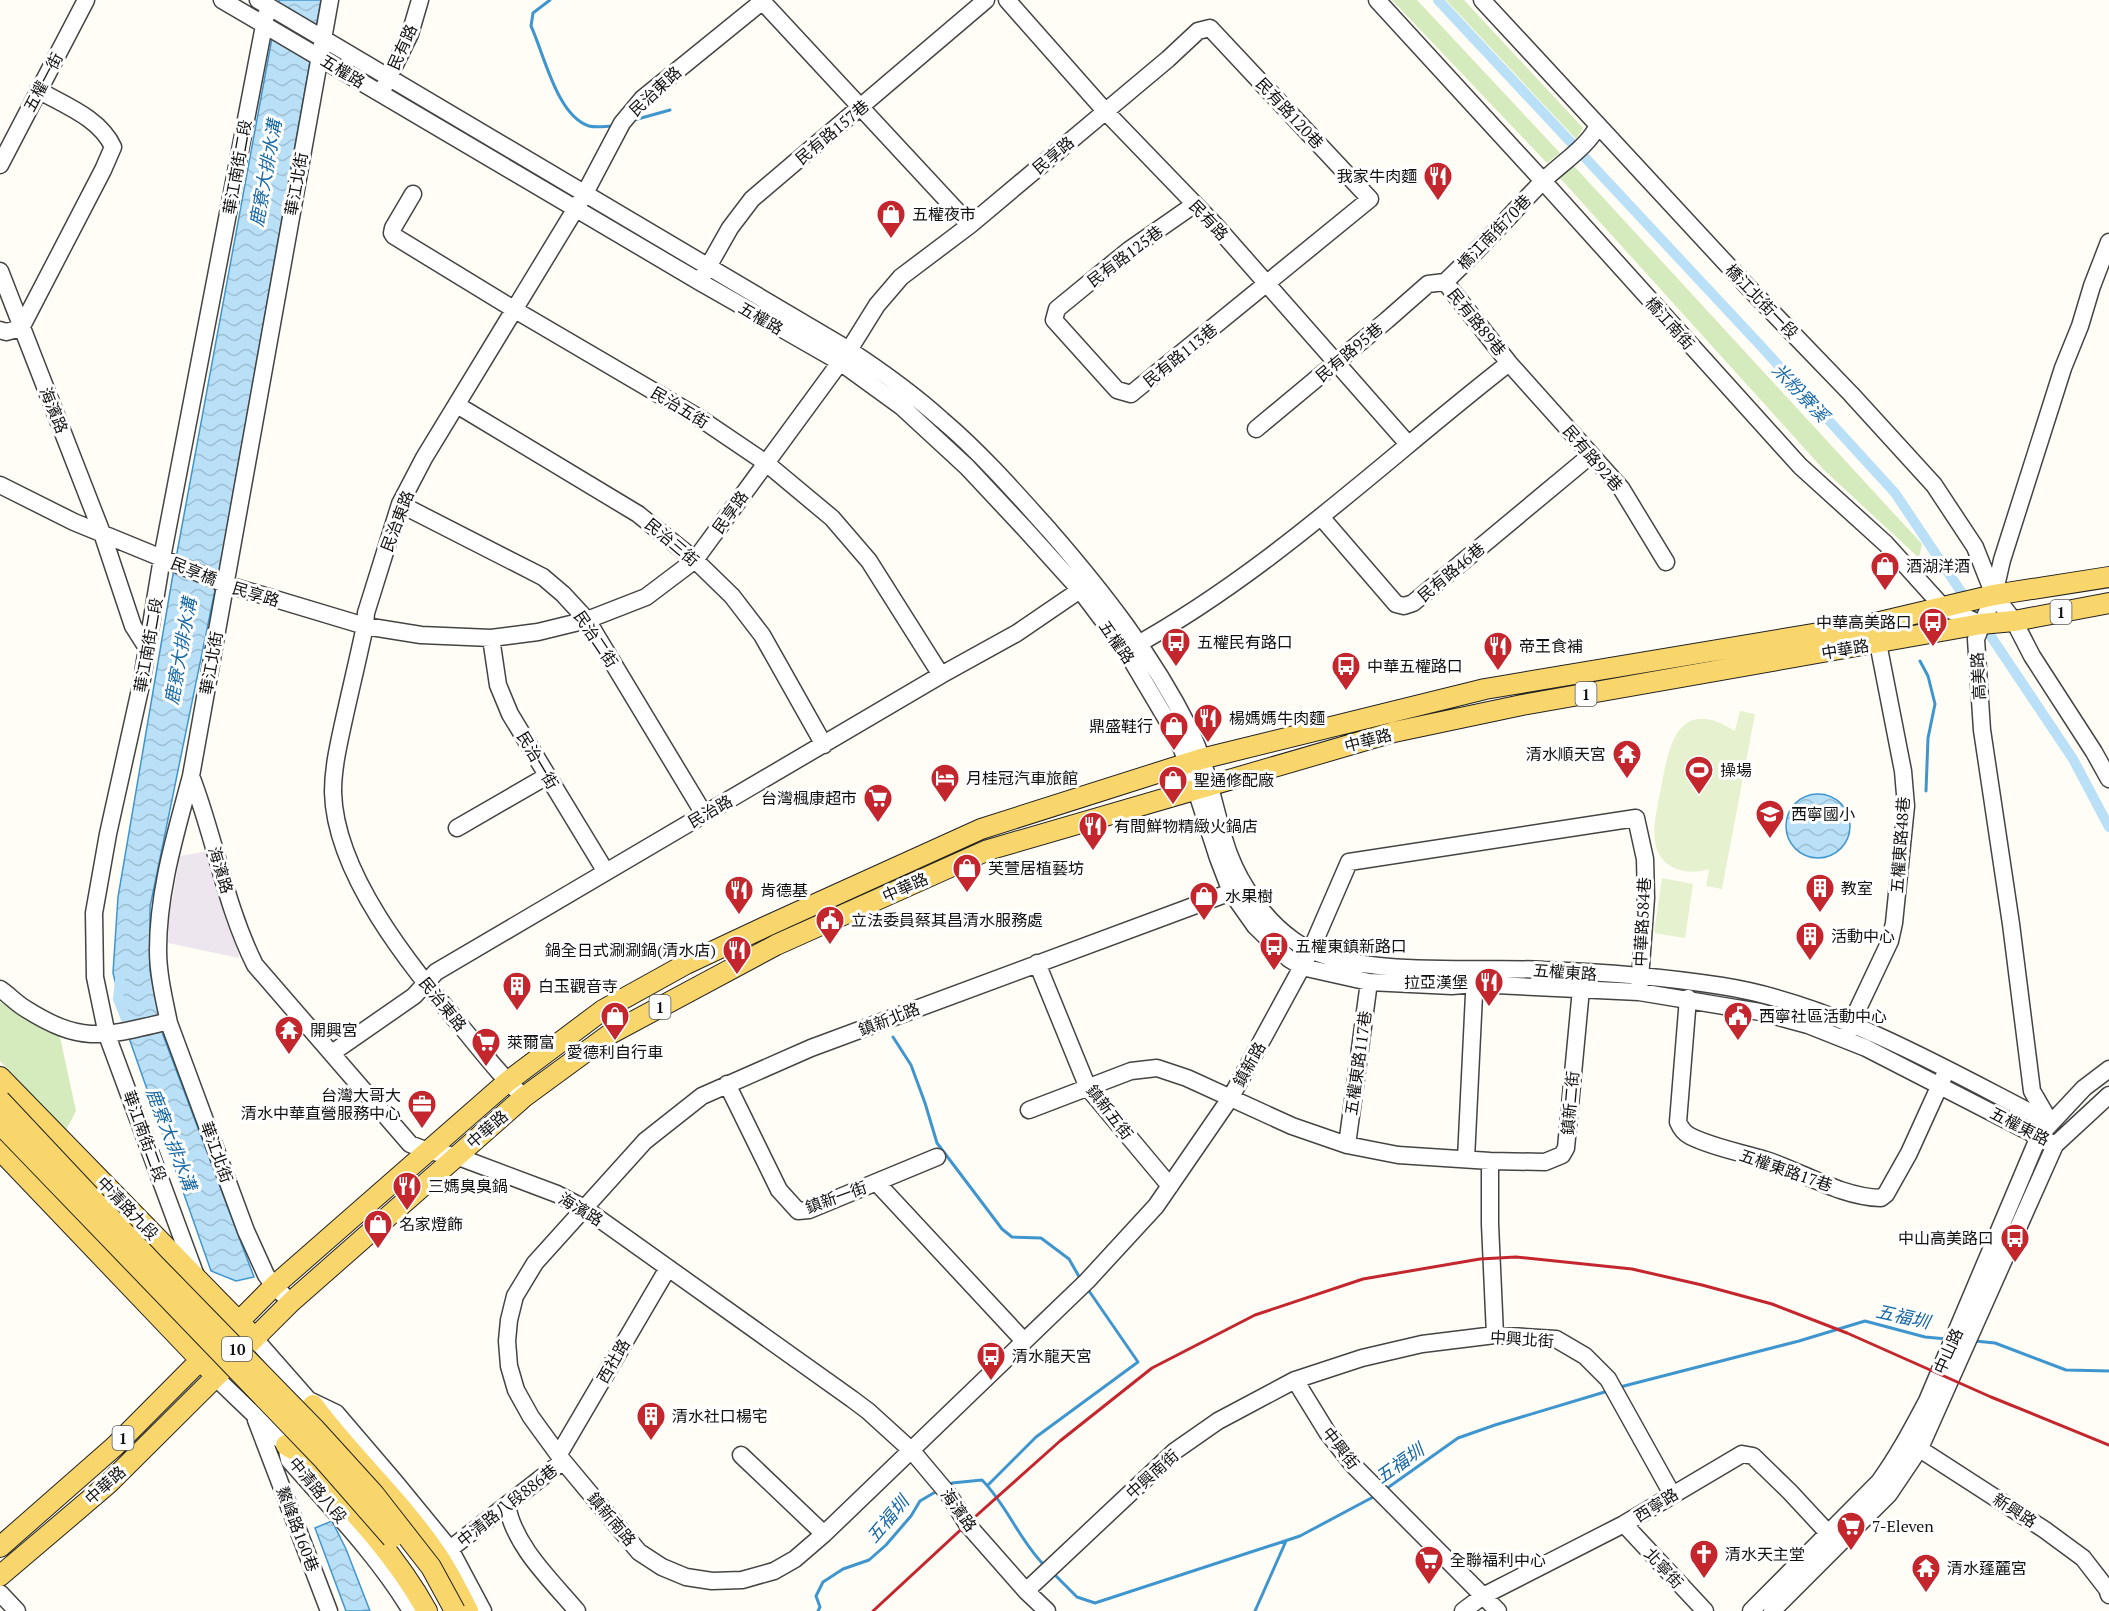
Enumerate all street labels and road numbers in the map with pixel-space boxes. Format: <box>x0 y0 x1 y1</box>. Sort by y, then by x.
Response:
street label: 民有路 <box>382 21 422 73</box>
street label: 五權一街 <box>18 49 68 115</box>
street label: 五權路 <box>317 49 369 93</box>
street label: 民治東路 <box>624 61 686 121</box>
street label: 民有路120巷 <box>1251 73 1329 153</box>
street label: 民有路157巷 <box>791 95 873 169</box>
street label: 華江南街二段 <box>218 118 256 216</box>
street label: 民享路 <box>1028 131 1078 179</box>
street label: 華江北街 <box>280 151 312 217</box>
street label: 橋江南街70巷 <box>1452 189 1536 275</box>
street label: 民有路 <box>1185 195 1233 245</box>
street label: 民有路125巷 <box>1083 220 1167 292</box>
street label: 橋江北街一段 <box>1721 259 1803 343</box>
street label: 民有路89巷 <box>1443 284 1511 360</box>
street label: 橋江南街 <box>1640 292 1700 354</box>
street label: 五權路 <box>735 296 787 340</box>
street label: 民有路113巷 <box>1138 318 1222 392</box>
street label: 民有路95巷 <box>1311 318 1387 386</box>
street label: 民治五街 <box>647 381 713 433</box>
street label: 海濱路 <box>35 384 73 436</box>
street label: 民有路92巷 <box>1558 420 1628 496</box>
street label: 民享路 <box>707 486 753 538</box>
street label: 民治東路 <box>375 487 419 555</box>
street label: 民治三街 <box>640 513 704 571</box>
street label: 民有路46巷 <box>1413 538 1489 606</box>
street label: 民享橋 <box>168 552 220 590</box>
street label: 民享路 <box>230 576 282 612</box>
street label: 華江南街二段 <box>129 596 167 694</box>
road number: 1 <box>2050 600 2072 624</box>
street label: 民治二街 <box>569 606 623 672</box>
street label: 五權路 <box>1094 616 1140 668</box>
street label: 華江北街 <box>195 630 227 696</box>
street label: 中華路 <box>1819 634 1871 664</box>
street label: 高美路 <box>1966 651 1990 701</box>
road number: 1 <box>1576 682 1596 706</box>
street label: 中華路 <box>1342 723 1394 757</box>
street label: 民治一街 <box>512 727 564 793</box>
street label: 民治路 <box>684 789 736 833</box>
street label: 五權東路48巷 <box>1886 796 1914 894</box>
street label: 海濱路 <box>203 844 239 896</box>
street label: 中華路 <box>879 867 931 907</box>
street label: 中華路584巷 <box>1629 877 1655 967</box>
street label: 五權東路 <box>1532 959 1598 985</box>
street label: 民治東路 <box>414 972 472 1036</box>
road number: 1 <box>650 995 670 1019</box>
street label: 鎮新北路 <box>855 997 923 1041</box>
street label: 五權東路117巷 <box>1340 1009 1376 1117</box>
street label: 鎮新路 <box>1228 1038 1270 1090</box>
street label: 鎮新二街 <box>1556 1070 1584 1136</box>
street label: 鎮新五街 <box>1082 1080 1138 1144</box>
street label: 華江南街二段 <box>118 1087 172 1185</box>
street label: 五權東路 <box>1986 1102 2054 1150</box>
street label: 中華路 <box>462 1105 512 1153</box>
street label: 華江北街 <box>196 1118 238 1186</box>
street label: 五權東路17巷 <box>1737 1144 1835 1196</box>
street label: 中清路九段 <box>92 1172 164 1244</box>
street label: 鎮新一街 <box>802 1176 870 1218</box>
street label: 海濱路 <box>555 1187 607 1231</box>
street label: 中山路 <box>1928 1325 1968 1377</box>
street label: 中興北街 <box>1489 1326 1555 1352</box>
street label: 西社路 <box>591 1335 635 1387</box>
road number: 10 <box>222 1337 252 1361</box>
street label: 中興街 <box>1318 1422 1364 1474</box>
road number: 1 <box>112 1426 134 1450</box>
street label: 中興南街 <box>1121 1444 1183 1504</box>
street label: 中清路八段 <box>284 1452 352 1528</box>
street label: 中清路八段886巷 <box>452 1459 562 1551</box>
street label: 中華路 <box>80 1461 130 1509</box>
street label: 鰲峰路160巷 <box>272 1483 324 1575</box>
street label: 西寧路 <box>1630 1483 1682 1527</box>
street label: 海濱路 <box>936 1484 982 1536</box>
street label: 鎮新南路 <box>583 1487 641 1551</box>
street label: 新興路 <box>1989 1488 2041 1532</box>
street label: 北寧街 <box>1640 1543 1688 1593</box>

